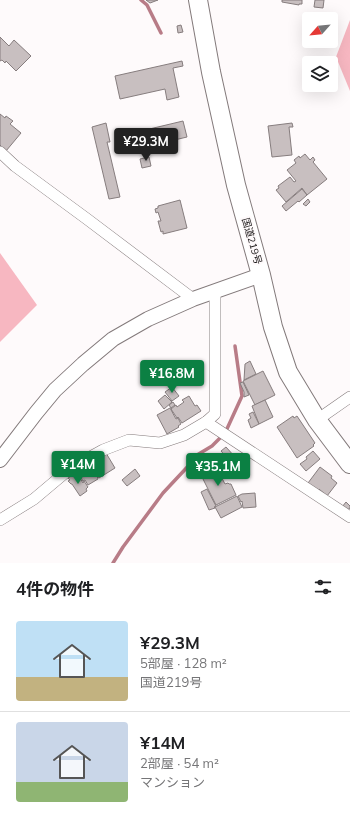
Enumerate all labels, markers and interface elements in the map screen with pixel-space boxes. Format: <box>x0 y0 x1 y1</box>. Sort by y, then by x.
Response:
north arrow <box>302 12 338 48</box>
map controls <box>302 12 338 92</box>
button: layers <box>302 56 338 92</box>
pin: ¥29.3M <box>113 128 179 162</box>
text: ¥29.3M <box>123 133 169 149</box>
street label: 国道219号 <box>239 216 265 266</box>
pin: ¥16.8M <box>139 360 205 394</box>
text: ¥16.8M <box>149 365 195 381</box>
pin: ¥14M <box>54 451 102 485</box>
pin: ¥35.1M <box>185 453 251 487</box>
text: ¥14M <box>61 456 95 472</box>
text: ¥35.1M <box>195 458 241 474</box>
icon: filters <box>312 576 334 598</box>
text: 4件の物件 <box>16 578 94 599</box>
text: ¥29.3M <box>140 632 200 653</box>
icon: home <box>48 637 96 685</box>
text: 5部屋 · 128 m² <box>140 655 227 671</box>
text: 国道219号 <box>140 674 202 690</box>
text: ¥14M <box>140 732 185 753</box>
icon: home <box>48 738 96 786</box>
text: 2部屋 · 54 m² <box>140 755 219 771</box>
text: マンション <box>140 774 205 790</box>

